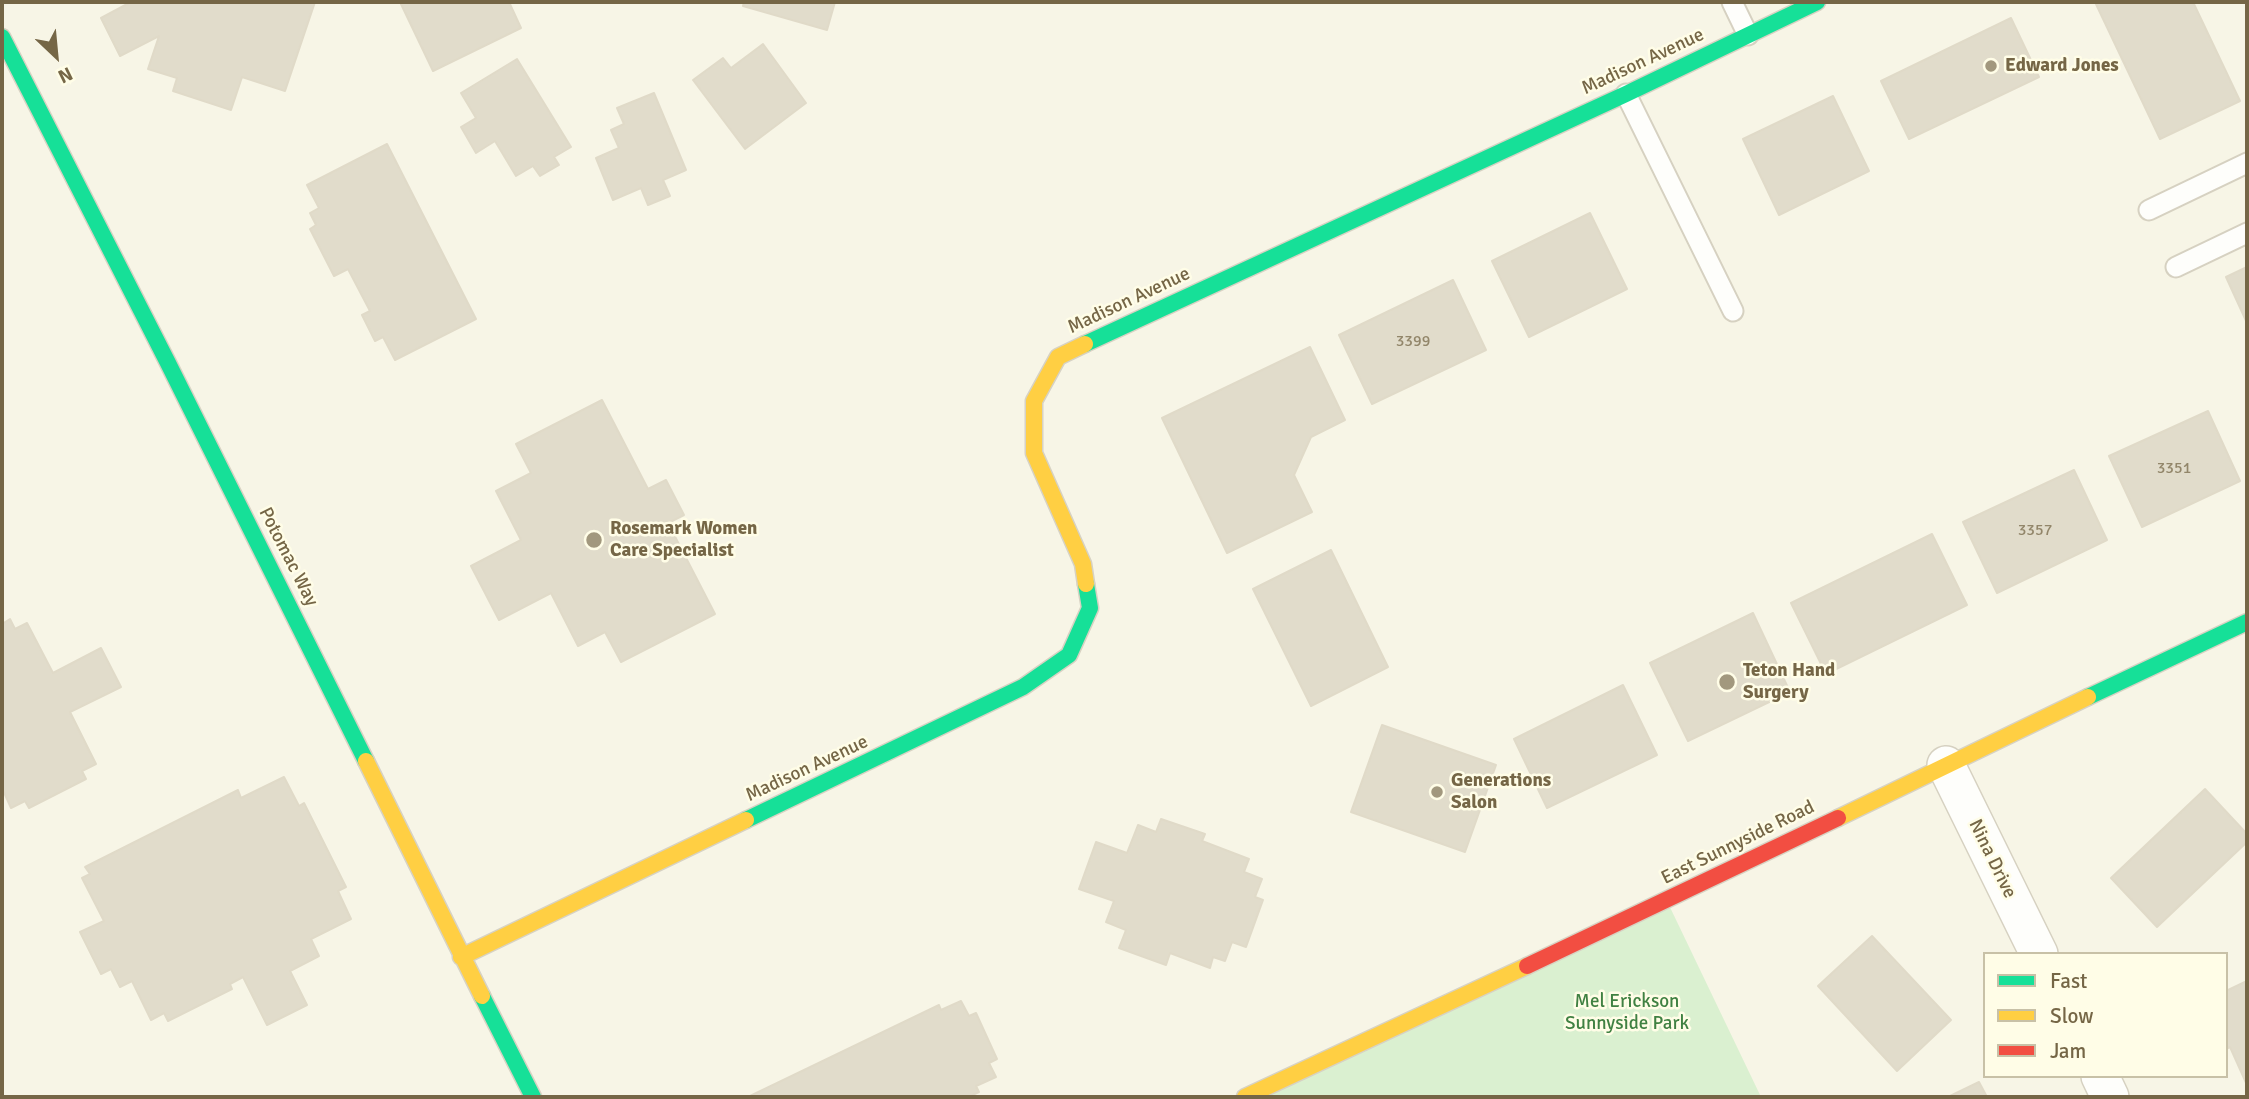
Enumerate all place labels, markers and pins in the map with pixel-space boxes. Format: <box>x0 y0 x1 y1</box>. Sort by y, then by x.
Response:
place label: Edward Jones <box>2005 55 2119 77</box>
marker: Edward Jones <box>1983 58 1999 74</box>
place label: Rosemark Women Care Specialist <box>610 518 757 562</box>
marker: Rosemark Women Care Specialist <box>584 530 604 550</box>
place label: Teton Hand Surgery <box>1743 660 1835 704</box>
marker: Teton Hand Surgery <box>1717 672 1737 692</box>
place label: Generations Salon <box>1451 770 1551 814</box>
marker: Generations Salon <box>1429 784 1445 800</box>

